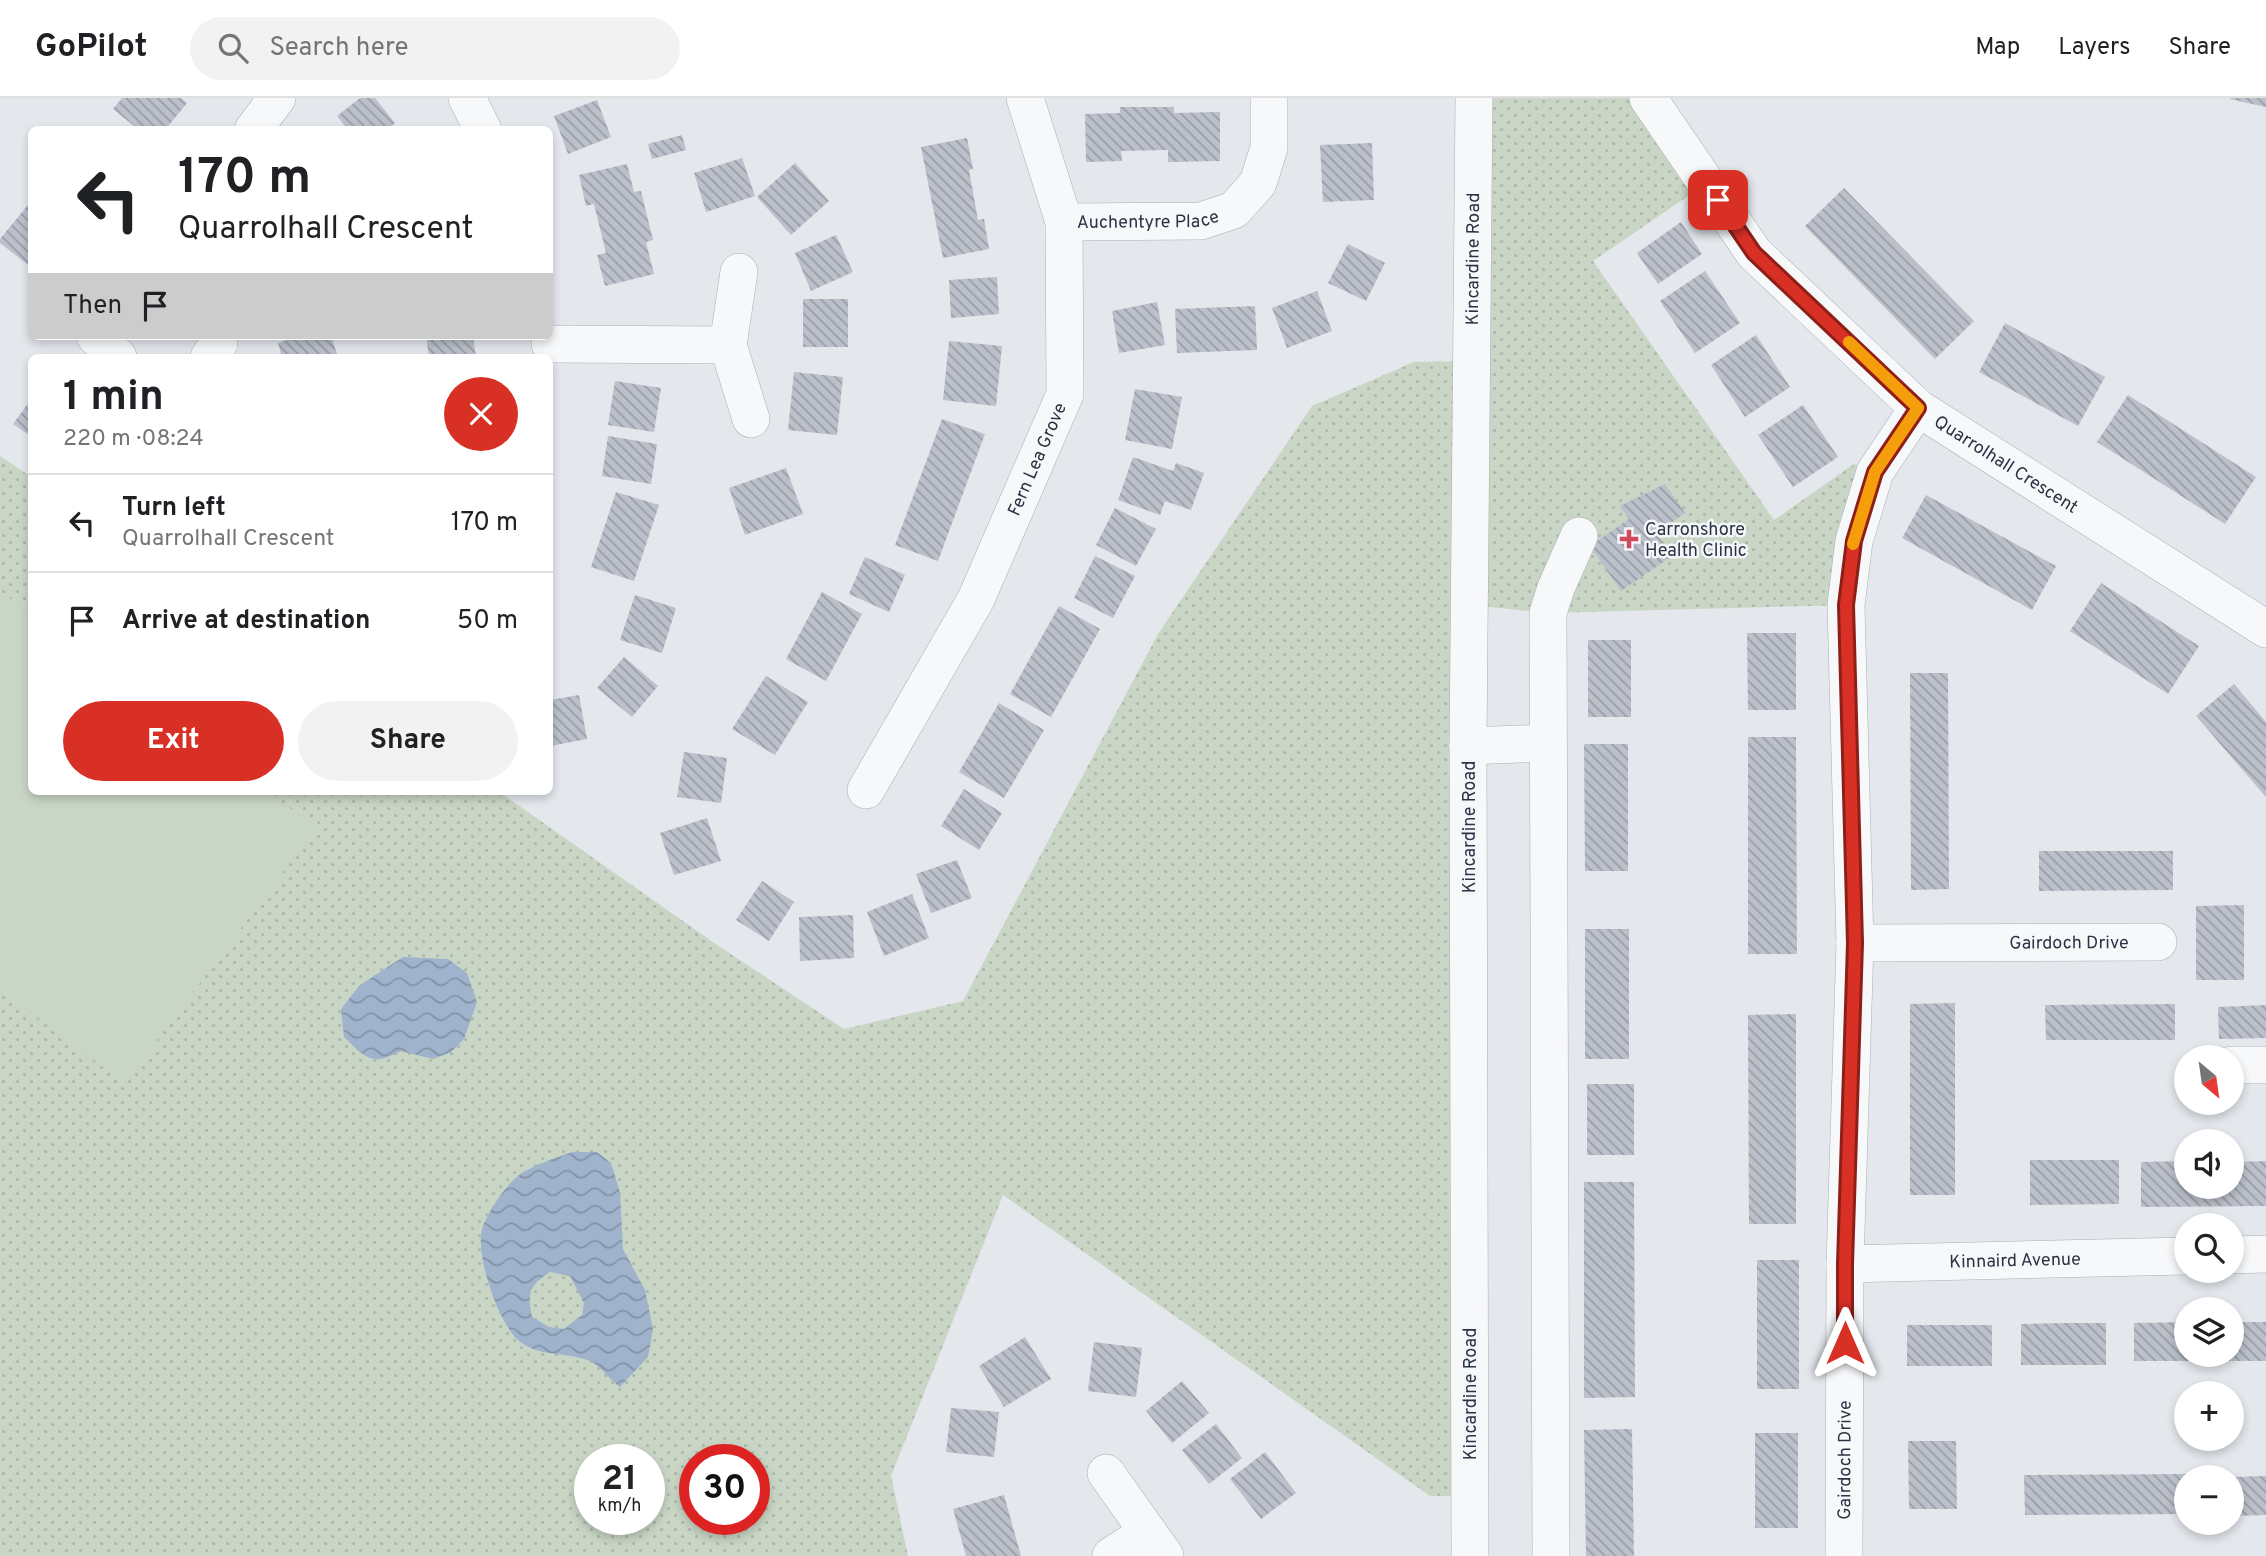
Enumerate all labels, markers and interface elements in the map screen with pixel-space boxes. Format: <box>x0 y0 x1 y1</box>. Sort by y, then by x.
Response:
search box <box>190 17 680 80</box>
text: GoPilot <box>35 27 148 69</box>
icon: search <box>214 29 252 67</box>
text: Search here <box>270 32 408 65</box>
text: Map <box>1975 33 2020 63</box>
text: Layers <box>2058 33 2130 63</box>
text: Share <box>2168 33 2231 63</box>
text: 170 m <box>178 149 311 211</box>
icon: left <box>63 154 154 245</box>
pin <box>1688 170 1748 230</box>
icon: arrive <box>1699 181 1737 219</box>
street label: Kincardine Road <box>1462 193 1486 325</box>
street label: Auchentyre Place <box>1077 206 1223 235</box>
text: Quarrolhall Crescent <box>178 210 474 250</box>
icon: arrive <box>136 287 174 325</box>
text: Then <box>63 290 122 323</box>
text: 1 min <box>63 372 164 425</box>
button: close <box>444 377 518 451</box>
street label: Fern Lea Grove <box>1004 400 1073 520</box>
street label: Quarrolhall Crescent <box>1929 411 2082 520</box>
text: 220 m · 08:24 <box>63 425 204 454</box>
text: Turn left <box>122 492 226 525</box>
icon: left <box>63 504 101 542</box>
text: 170 m <box>451 507 518 540</box>
place label: Carronshore Health Clinic <box>1645 519 1747 563</box>
text: Quarrolhall Crescent <box>122 525 335 554</box>
marker: Carronshore Health Clinic <box>1619 529 1639 549</box>
icon: arrive <box>63 602 101 640</box>
text: Arrive at destination <box>122 605 370 638</box>
text: 50 m <box>457 605 518 638</box>
button: Exit <box>63 701 284 781</box>
button: Share <box>298 701 518 781</box>
street label: Kincardine Road <box>1459 761 1482 893</box>
street label: Gairdoch Drive <box>2009 932 2129 955</box>
north arrow <box>2174 1045 2244 1115</box>
map controls <box>2174 1045 2244 1535</box>
button: sound <box>2174 1129 2244 1199</box>
button: search <box>2174 1213 2244 1283</box>
street label: Kinnaird Avenue <box>1949 1248 2081 1275</box>
button: layers <box>2174 1297 2244 1367</box>
position arrow <box>1808 1306 1882 1380</box>
street label: Kincardine Road <box>1460 1328 1483 1460</box>
button: + <box>2174 1381 2244 1451</box>
street label: Gairdoch Drive <box>1834 1400 1858 1520</box>
speed limit sign: 30 <box>679 1444 770 1535</box>
text: 21 <box>602 1458 637 1502</box>
button: − <box>2174 1465 2244 1535</box>
text: km/h <box>598 1495 641 1518</box>

